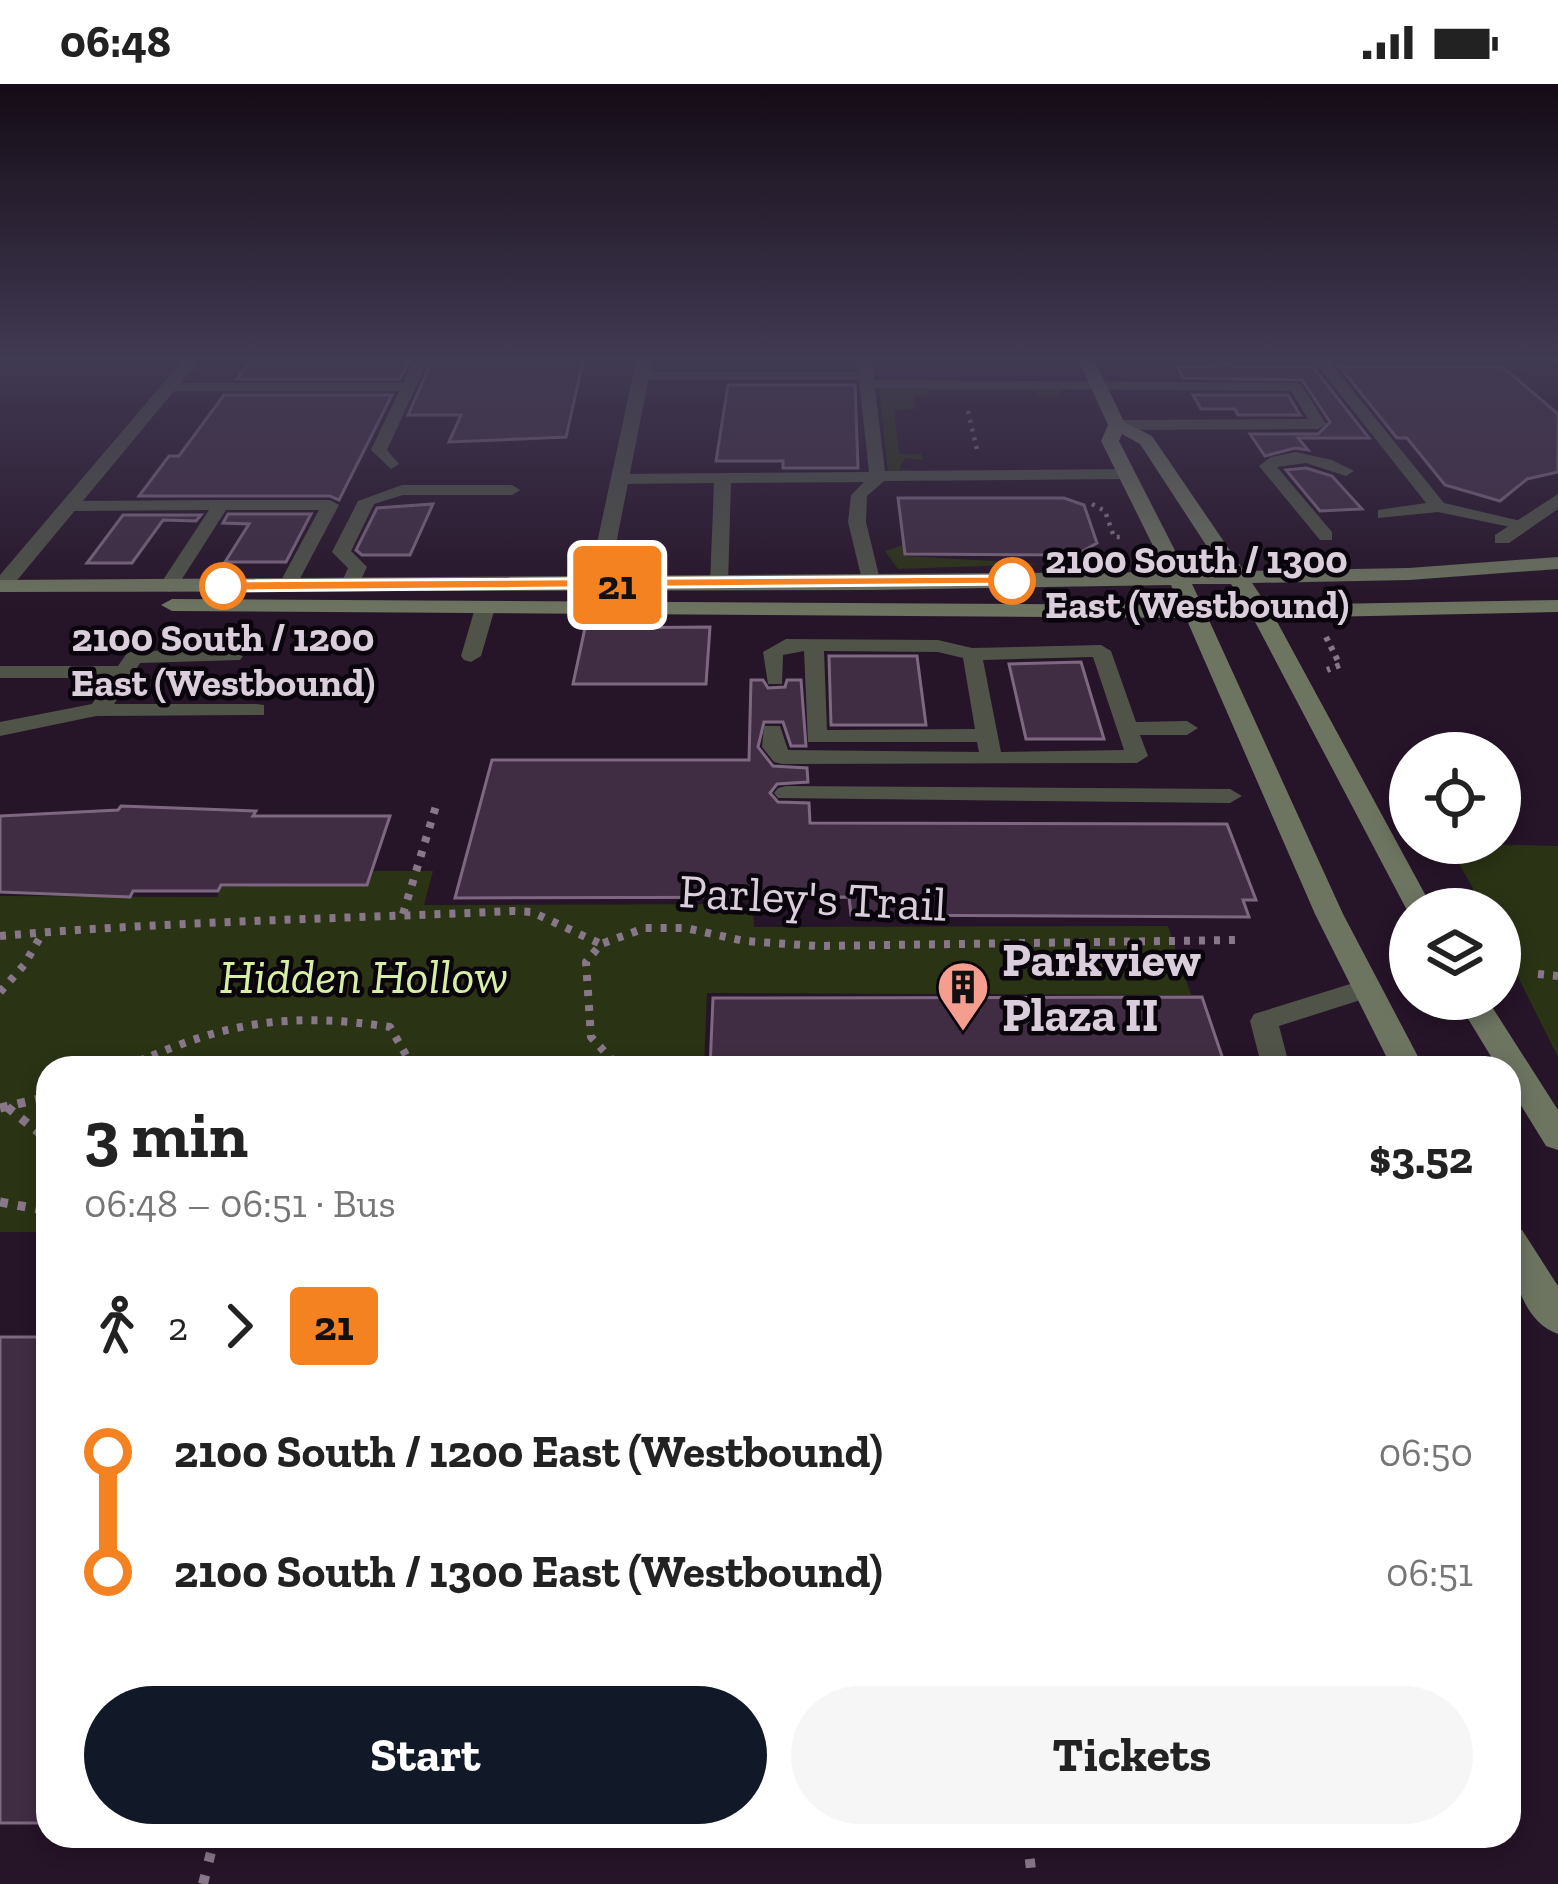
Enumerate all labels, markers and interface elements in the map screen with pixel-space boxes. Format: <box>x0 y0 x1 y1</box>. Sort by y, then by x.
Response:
text: 06:48 <box>60 15 171 69</box>
place label: 2100 South / 1300 East (Westbound) <box>1045 536 1349 628</box>
line badge: 21 <box>563 546 671 624</box>
text: 21 <box>597 559 637 610</box>
marker: 2100 South / 1300 East (Westbound) <box>990 559 1034 603</box>
marker: 2100 South / 1200 East (Westbound) <box>201 564 245 608</box>
place label: 2100 South / 1200 East (Westbound) <box>71 614 375 706</box>
map controls <box>1389 732 1521 1020</box>
button: locate <box>1389 732 1521 864</box>
street label: Parley's Trail <box>678 862 948 933</box>
button: layers <box>1389 888 1521 1020</box>
place label: Parkview Plaza II <box>1002 931 1201 1043</box>
park label: Hidden Hollow <box>220 948 508 1005</box>
building icon: Parkview Plaza II <box>935 959 991 1033</box>
text: 3 min <box>84 1095 248 1174</box>
text: $3.52 <box>1369 1131 1473 1185</box>
text: 06:48 – 06:51 · Bus <box>84 1180 396 1227</box>
icon: walk <box>84 1293 150 1359</box>
icon: forward <box>206 1293 272 1359</box>
text: 21 <box>314 1300 354 1351</box>
text: 2 <box>168 1303 188 1350</box>
text: 2100 South / 1200 East (Westbound) <box>174 1425 883 1479</box>
text: 06:50 <box>1379 1429 1473 1476</box>
text: 2100 South / 1300 East (Westbound) <box>174 1545 882 1599</box>
text: 06:51 <box>1386 1549 1473 1596</box>
button: Start <box>84 1686 767 1824</box>
button: Tickets <box>791 1686 1473 1824</box>

